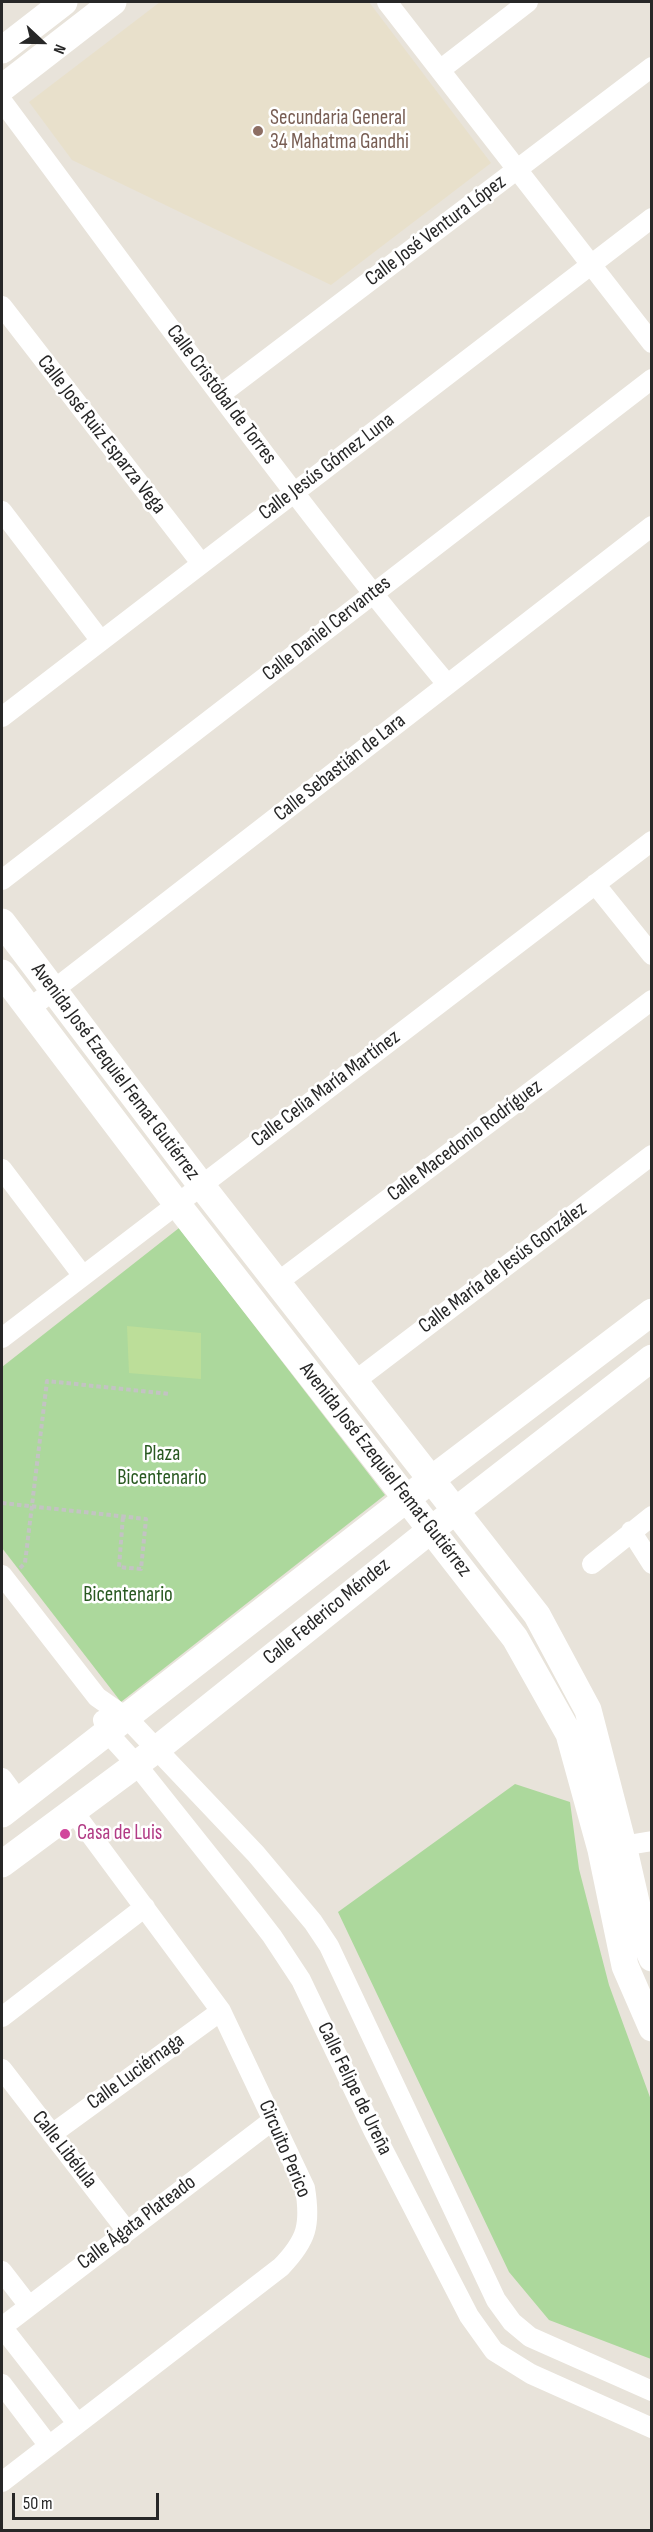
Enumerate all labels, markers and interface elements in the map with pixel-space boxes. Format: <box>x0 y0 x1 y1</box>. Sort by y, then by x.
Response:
north arrow <box>12 12 72 72</box>
text: N <box>49 41 70 56</box>
place label: Secundaria General 34 Mahatma Gandhi <box>270 106 409 156</box>
marker: Secundaria General 34 Mahatma Gandhi <box>251 124 265 138</box>
street label: Calle José Ventura López <box>361 170 511 292</box>
street label: Calle Cristóbal de Torres <box>160 320 282 470</box>
street label: Calle José Ruiz Esparza Vega <box>31 351 171 519</box>
street label: Calle Jesús Gómez Luna <box>254 408 400 526</box>
street label: Calle Daniel Cervantes <box>258 571 396 687</box>
street label: Calle Sebastián de Lara <box>269 709 411 827</box>
street label: Avenida José Ezequiel Femat Gutiérrez <box>25 959 205 1185</box>
street label: Calle Celia María Martínez <box>247 1025 405 1153</box>
street label: Calle Macedonio Rodríguez <box>383 1075 547 1207</box>
street label: Calle María de Jesús González <box>414 1197 592 1339</box>
street label: Avenida José Ezequiel Femat Gutiérrez <box>293 1358 477 1582</box>
park label: Plaza Bicentenario <box>117 1442 207 1492</box>
street label: Calle Federico Méndez <box>259 1553 395 1671</box>
park label: Bicentenario <box>83 1583 173 1609</box>
place label: Casa de Luis <box>77 1821 162 1847</box>
marker: Casa de Luis <box>58 1827 72 1841</box>
street label: Calle Felipe de Ureña <box>311 2019 397 2159</box>
street label: Calle Luciérnaga <box>82 2028 190 2116</box>
street label: Circuito Perico <box>252 2096 316 2202</box>
street label: Calle Libélula <box>26 2106 102 2194</box>
street label: Calle Ágata Plateado <box>73 2170 201 2276</box>
scale bar <box>15 2481 162 2519</box>
text: 50 m <box>23 2493 53 2514</box>

